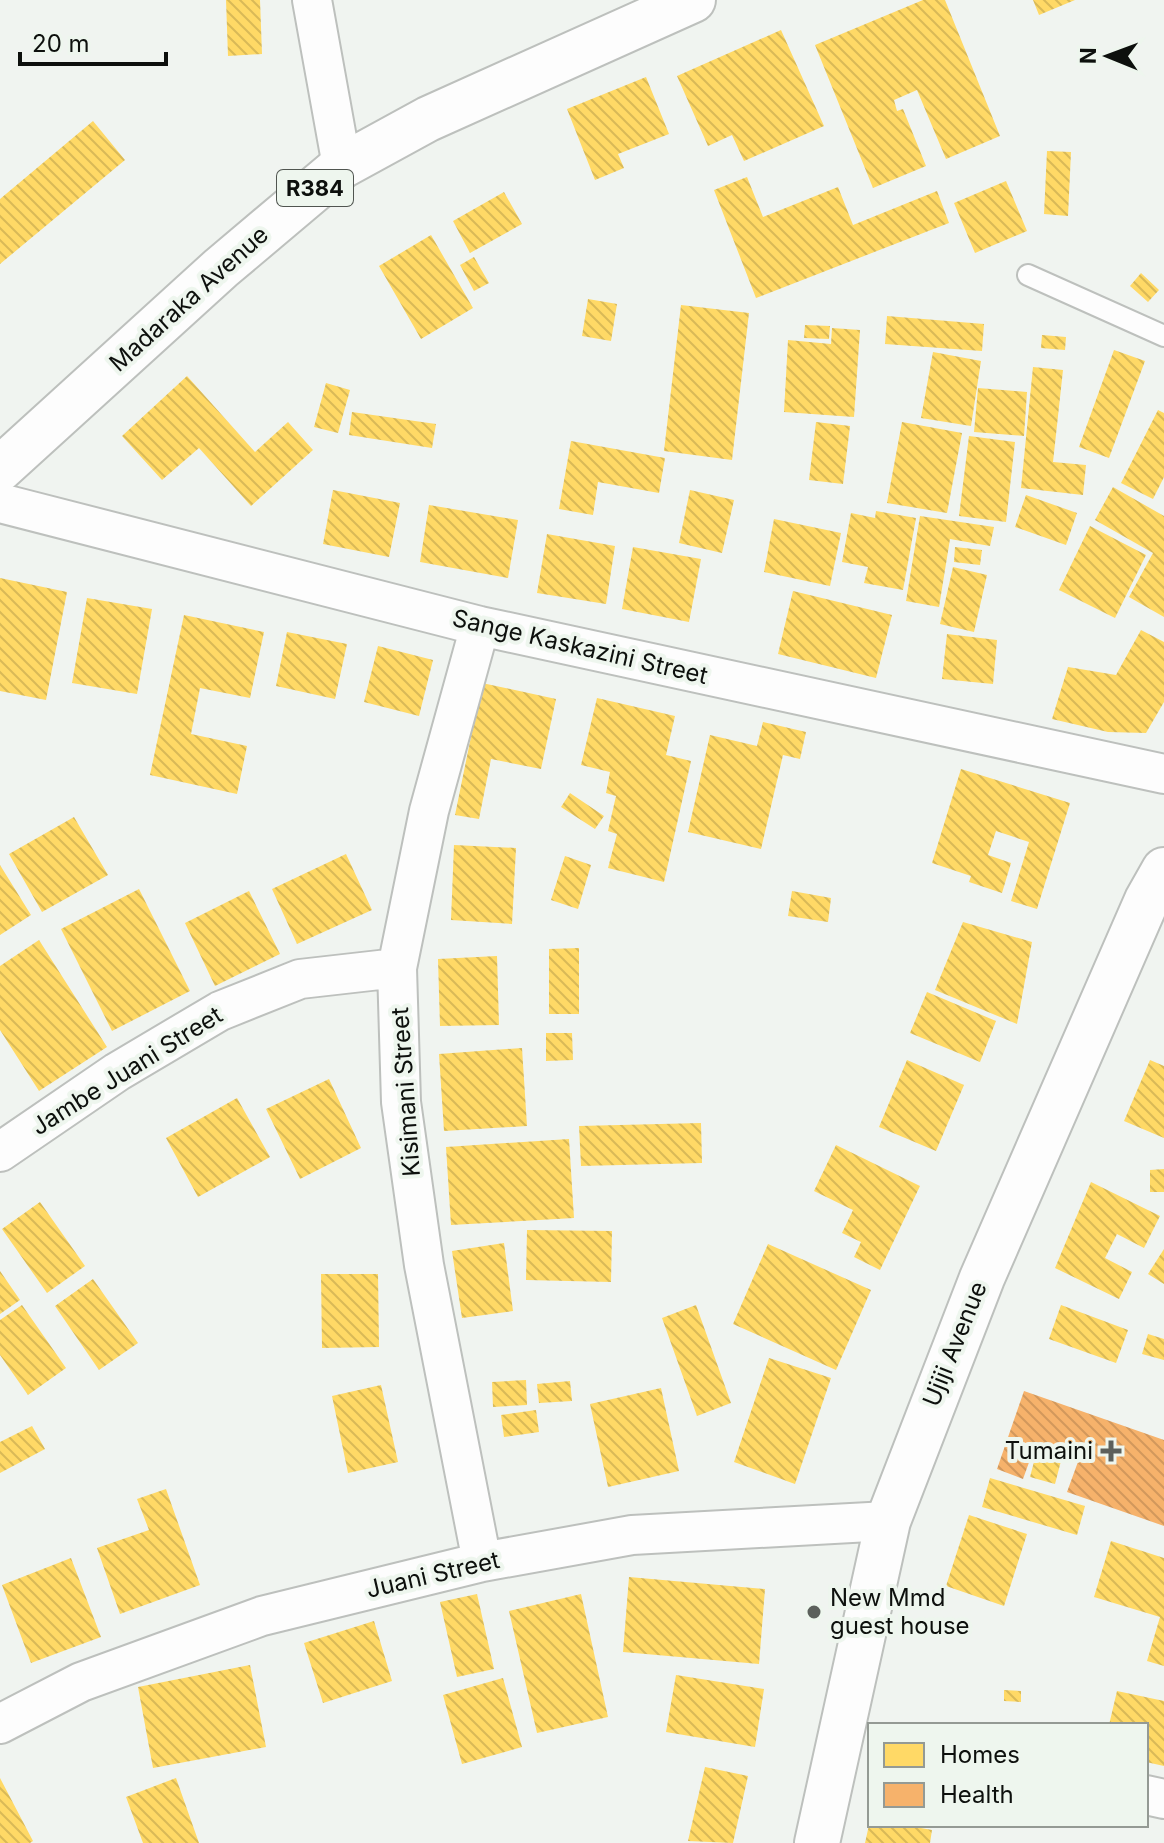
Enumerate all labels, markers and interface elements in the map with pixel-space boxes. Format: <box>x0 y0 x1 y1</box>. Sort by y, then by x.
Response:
scale bar <box>20 16 166 66</box>
north arrow <box>1068 16 1148 96</box>
text: 20 m <box>32 29 90 58</box>
text: N <box>1075 47 1101 64</box>
road number: R384 <box>277 170 353 206</box>
street label: Madaraka Avenue <box>103 220 274 378</box>
street label: Sange Kaskazini Street <box>450 603 711 690</box>
street label: Jambe Juani Street <box>26 1000 228 1141</box>
street label: Kisimani Street <box>385 1006 426 1178</box>
street label: Ujiji Avenue <box>916 1277 993 1411</box>
place label: Tumaini <box>1005 1436 1093 1465</box>
marker: Tumaini <box>1100 1440 1122 1462</box>
street label: Juani Street <box>363 1545 502 1604</box>
place label: New Mmd guest house <box>830 1583 970 1640</box>
marker: New Mmd guest house <box>805 1603 823 1621</box>
legend <box>868 1723 1148 1827</box>
text: Homes <box>940 1740 1020 1769</box>
text: Health <box>940 1780 1014 1809</box>

